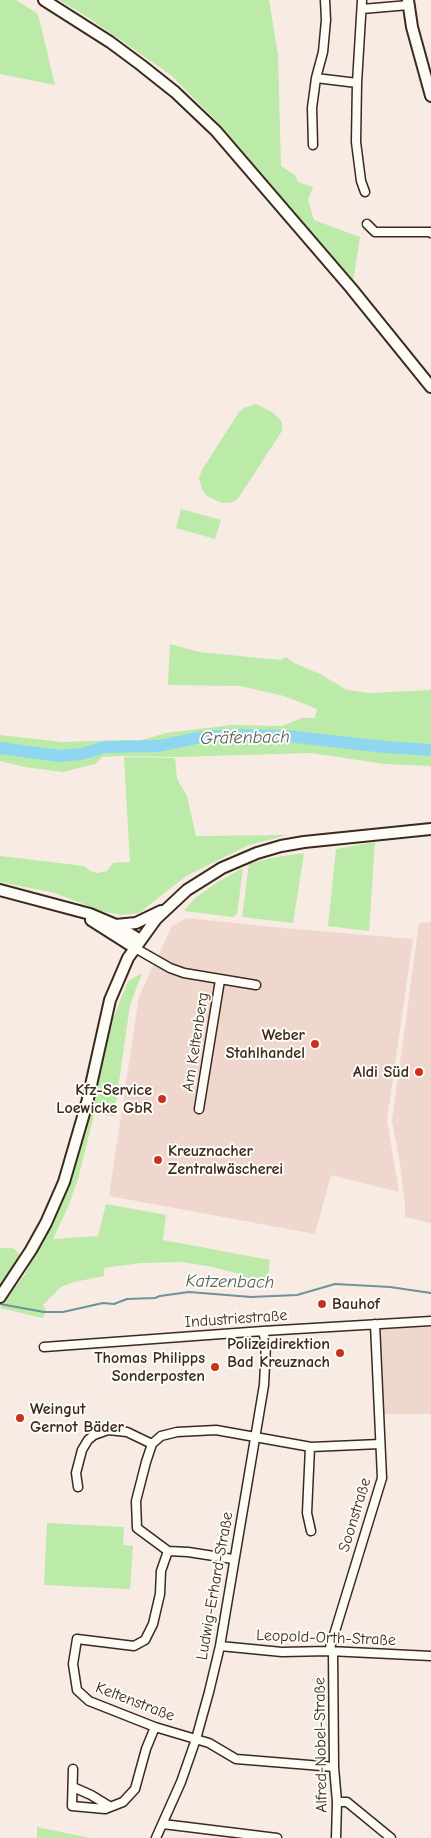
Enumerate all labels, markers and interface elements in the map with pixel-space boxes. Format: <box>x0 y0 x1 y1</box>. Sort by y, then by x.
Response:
water label: Gräfenbach <box>200 726 290 750</box>
street label: Am Keltenberg <box>179 991 213 1093</box>
place label: Weber Stahlhandel <box>226 1025 305 1063</box>
marker: Weber Stahlhandel <box>309 1038 321 1050</box>
place label: Aldi Süd <box>353 1062 409 1082</box>
marker: Aldi Süd <box>413 1066 425 1078</box>
place label: Kfz-Service Loewicke GbR <box>56 1080 152 1118</box>
marker: Kfz-Service Loewicke GbR <box>156 1093 168 1105</box>
place label: Kreuznacher Zentralwäscherei <box>168 1141 283 1179</box>
marker: Kreuznacher Zentralwäscherei <box>152 1154 164 1166</box>
water label: Katzenbach <box>185 1270 275 1294</box>
place label: Bauhof <box>332 1294 380 1314</box>
marker: Bauhof <box>316 1298 328 1310</box>
street label: Industriestraße <box>184 1306 288 1332</box>
place label: Polizeidirektion Bad Kreuznach <box>227 1334 330 1372</box>
marker: Polizeidirektion Bad Kreuznach <box>334 1347 346 1359</box>
place label: Thomas Philipps Sonderposten <box>94 1348 205 1386</box>
marker: Thomas Philipps Sonderposten <box>209 1361 221 1373</box>
place label: Weingut Gernot Bäder <box>30 1399 124 1437</box>
marker: Weingut Gernot Bäder <box>14 1412 26 1424</box>
street label: Soonstraße <box>335 1476 375 1554</box>
street label: Ludwig-Erhard-Straße <box>192 1510 238 1662</box>
street label: Leopold-Orth-Straße <box>256 1626 396 1650</box>
street label: Alfred-Nobel-Straße <box>310 1677 332 1813</box>
street label: Keltenstraße <box>93 1678 177 1726</box>

